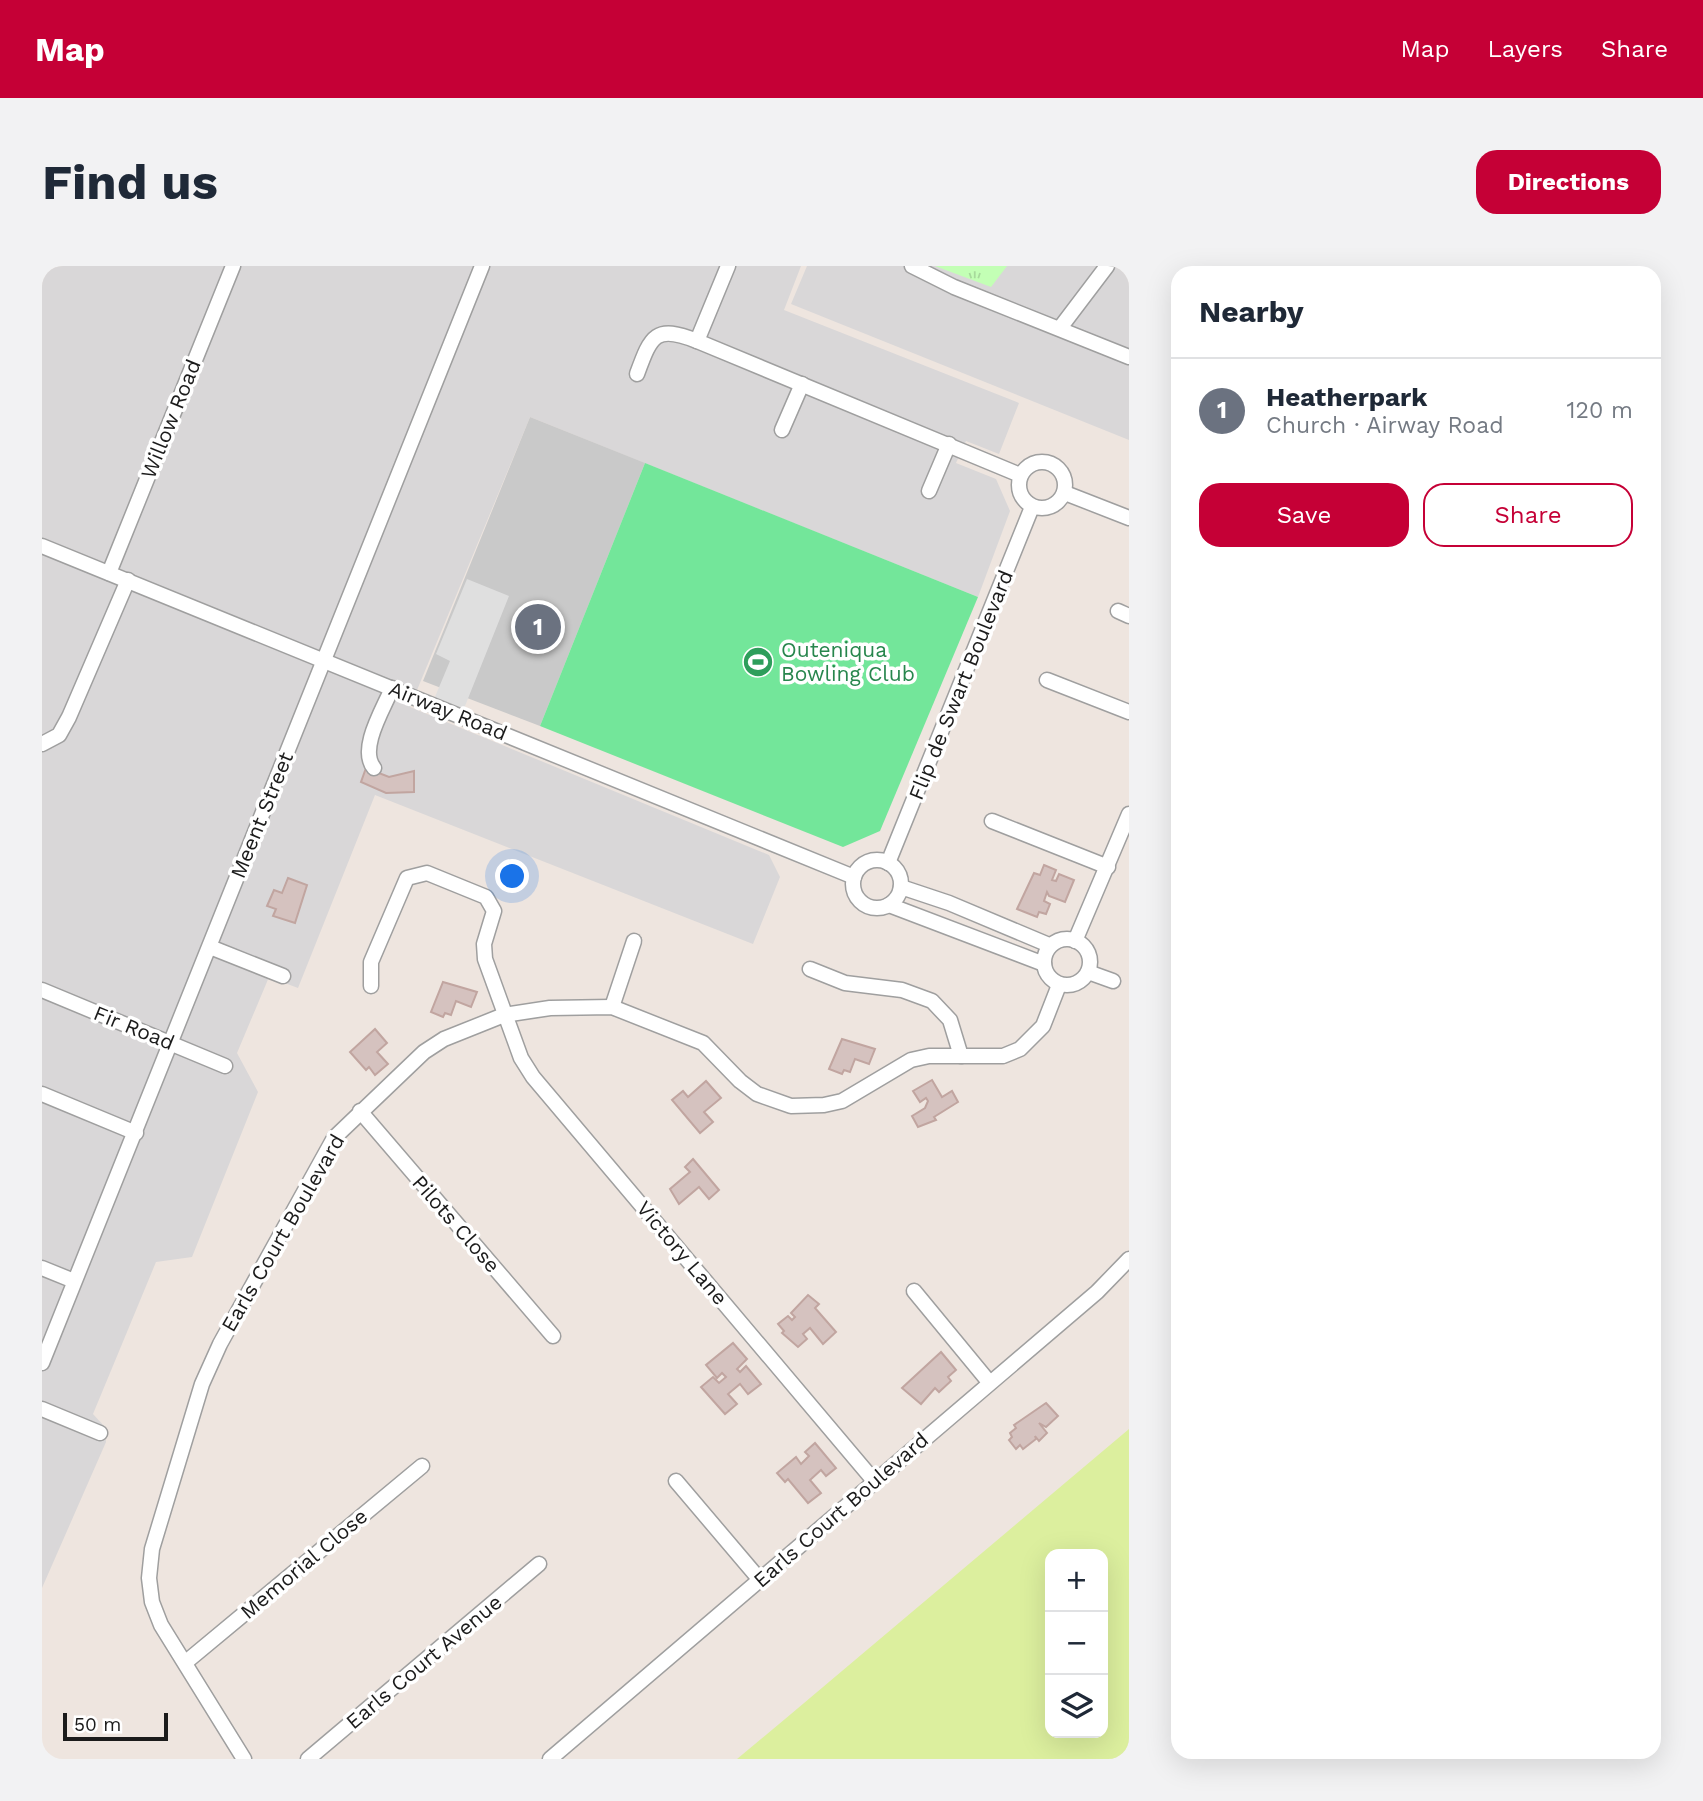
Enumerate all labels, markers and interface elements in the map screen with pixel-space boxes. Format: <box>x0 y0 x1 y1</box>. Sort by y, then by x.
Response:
text: Map <box>35 30 105 69</box>
text: Map <box>1401 35 1449 63</box>
text: Layers <box>1487 35 1563 63</box>
text: Share <box>1601 35 1668 63</box>
button: Directions <box>1476 150 1661 214</box>
text: Find us <box>42 153 218 211</box>
text: Nearby <box>1199 294 1304 329</box>
street label: Willow Road <box>135 356 206 482</box>
text: Heatherpark <box>1266 382 1427 412</box>
text: 1 <box>1217 397 1227 424</box>
text: 120 m <box>1567 397 1633 424</box>
text: Church · Airway Road <box>1266 412 1504 439</box>
button: Save <box>1199 483 1409 547</box>
button: Share <box>1423 483 1633 547</box>
street label: Flip de Swart Boulevard <box>903 566 1018 803</box>
pin: 1 <box>515 601 561 653</box>
place label: Outeniqua Bowling Club <box>781 637 915 686</box>
sports icon: Outeniqua Bowling Club <box>741 645 775 679</box>
street label: Airway Road <box>385 675 511 746</box>
street label: Meent Street <box>225 748 298 882</box>
your location <box>495 859 529 893</box>
street label: Fir Road <box>90 1000 178 1055</box>
street label: Earls Court Boulevard <box>216 1130 349 1336</box>
street label: Pilots Close <box>407 1170 505 1277</box>
street label: Victory Lane <box>632 1196 733 1310</box>
street label: Earls Court Boulevard <box>748 1427 933 1592</box>
street label: Memorial Close <box>235 1503 372 1624</box>
map controls <box>1045 1549 1108 1738</box>
button: + <box>1045 1549 1108 1612</box>
street label: Earls Court Avenue <box>341 1589 507 1734</box>
button: − <box>1045 1612 1108 1675</box>
button: layers <box>1045 1675 1108 1738</box>
scale bar <box>63 1710 168 1742</box>
text: 50 m <box>74 1713 121 1736</box>

